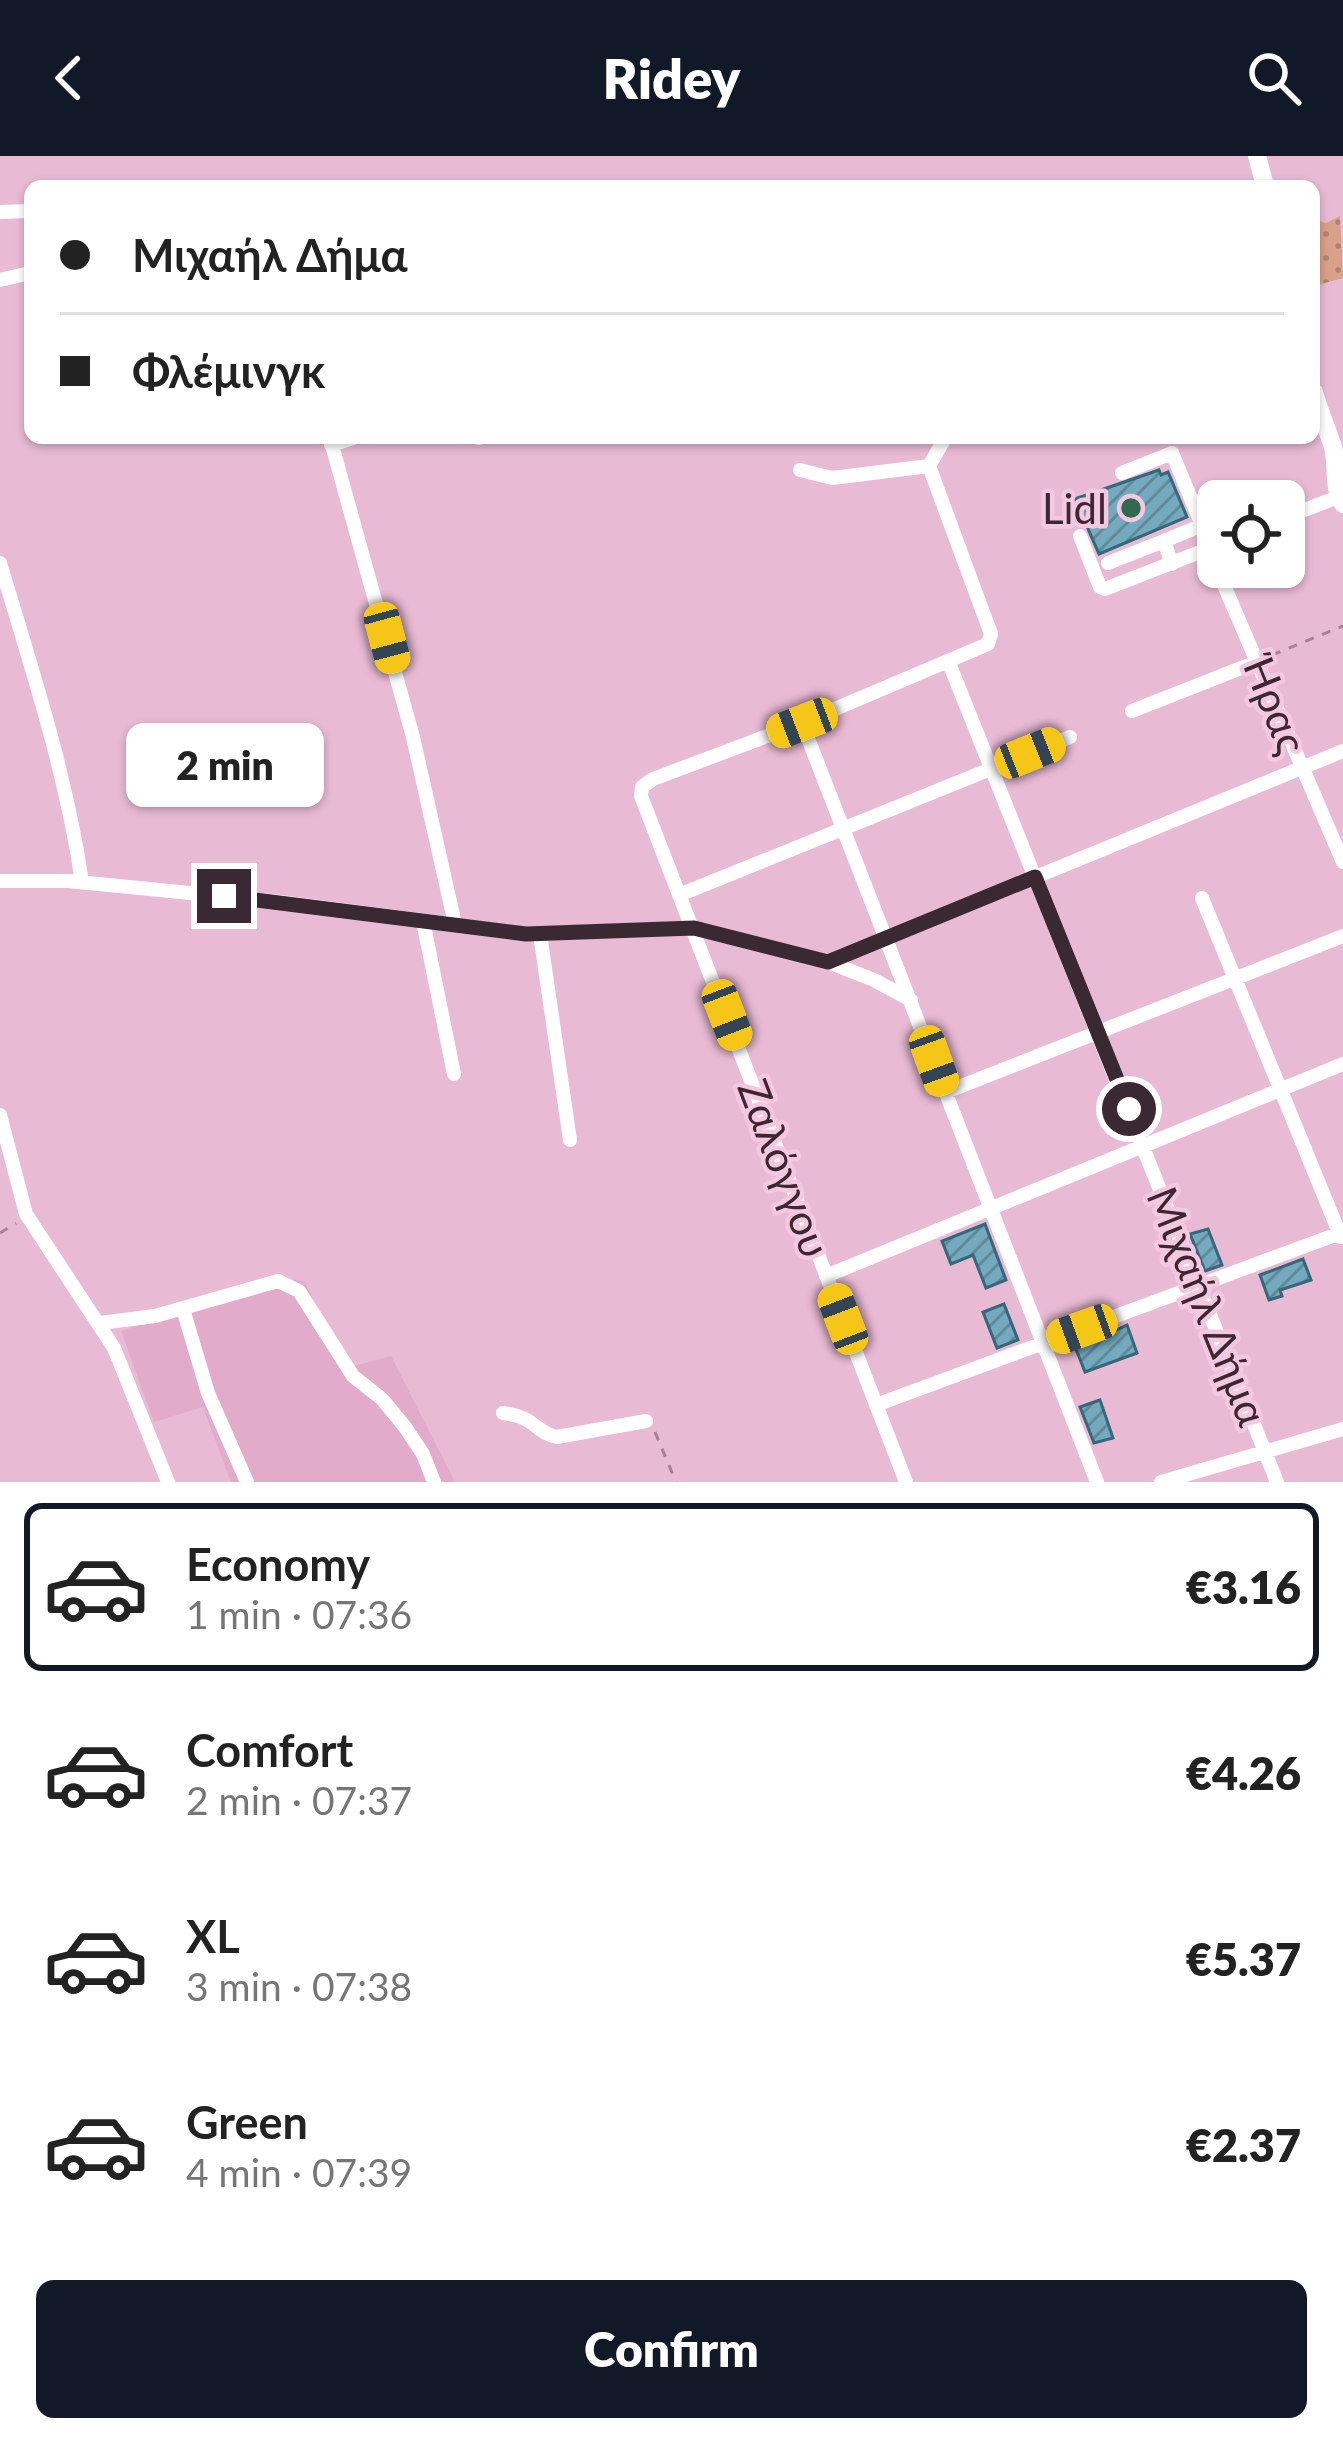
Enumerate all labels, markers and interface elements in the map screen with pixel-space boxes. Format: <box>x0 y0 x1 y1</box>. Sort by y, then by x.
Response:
icon: back <box>36 45 102 111</box>
icon: search <box>1241 45 1307 111</box>
text: Ridey <box>603 46 740 111</box>
text: Μιχαήλ Δήμα <box>132 228 408 282</box>
text: Φλέμινγκ <box>132 344 325 398</box>
map controls <box>1197 480 1305 588</box>
button: locate <box>1197 480 1305 588</box>
place label: Lidl <box>1042 483 1107 533</box>
marker: Lidl <box>1118 495 1144 521</box>
car <box>360 599 414 677</box>
street label: Ήρας <box>1233 647 1318 761</box>
car <box>762 693 842 753</box>
callout: 2 min <box>125 722 323 806</box>
car <box>990 723 1070 783</box>
text: 2 min <box>176 742 274 788</box>
route end <box>197 869 251 923</box>
car <box>697 975 757 1055</box>
car <box>905 1021 963 1101</box>
street label: Ζαλόγγου <box>728 1072 842 1264</box>
route start <box>1102 1082 1156 1136</box>
street label: Μιχαήλ Δήμα <box>1138 1180 1279 1433</box>
car <box>813 1279 873 1359</box>
car <box>1042 1300 1122 1358</box>
icon: car <box>42 1533 150 1641</box>
text: Economy <box>186 1537 370 1591</box>
text: €3.16 <box>1186 1560 1301 1614</box>
text: 1 min · 07:36 <box>186 1591 412 1637</box>
icon: car <box>42 1719 150 1827</box>
text: Comfort <box>186 1723 353 1777</box>
text: €4.26 <box>1186 1746 1301 1800</box>
text: 2 min · 07:37 <box>186 1777 412 1823</box>
icon: car <box>42 1905 150 2013</box>
text: XL <box>186 1909 240 1963</box>
text: €5.37 <box>1186 1932 1301 1986</box>
text: 3 min · 07:38 <box>186 1963 412 2009</box>
icon: car <box>42 2091 150 2199</box>
text: Green <box>186 2095 308 2149</box>
text: €2.37 <box>1186 2118 1301 2172</box>
text: 4 min · 07:39 <box>186 2149 412 2195</box>
button: Confirm <box>36 2280 1307 2418</box>

